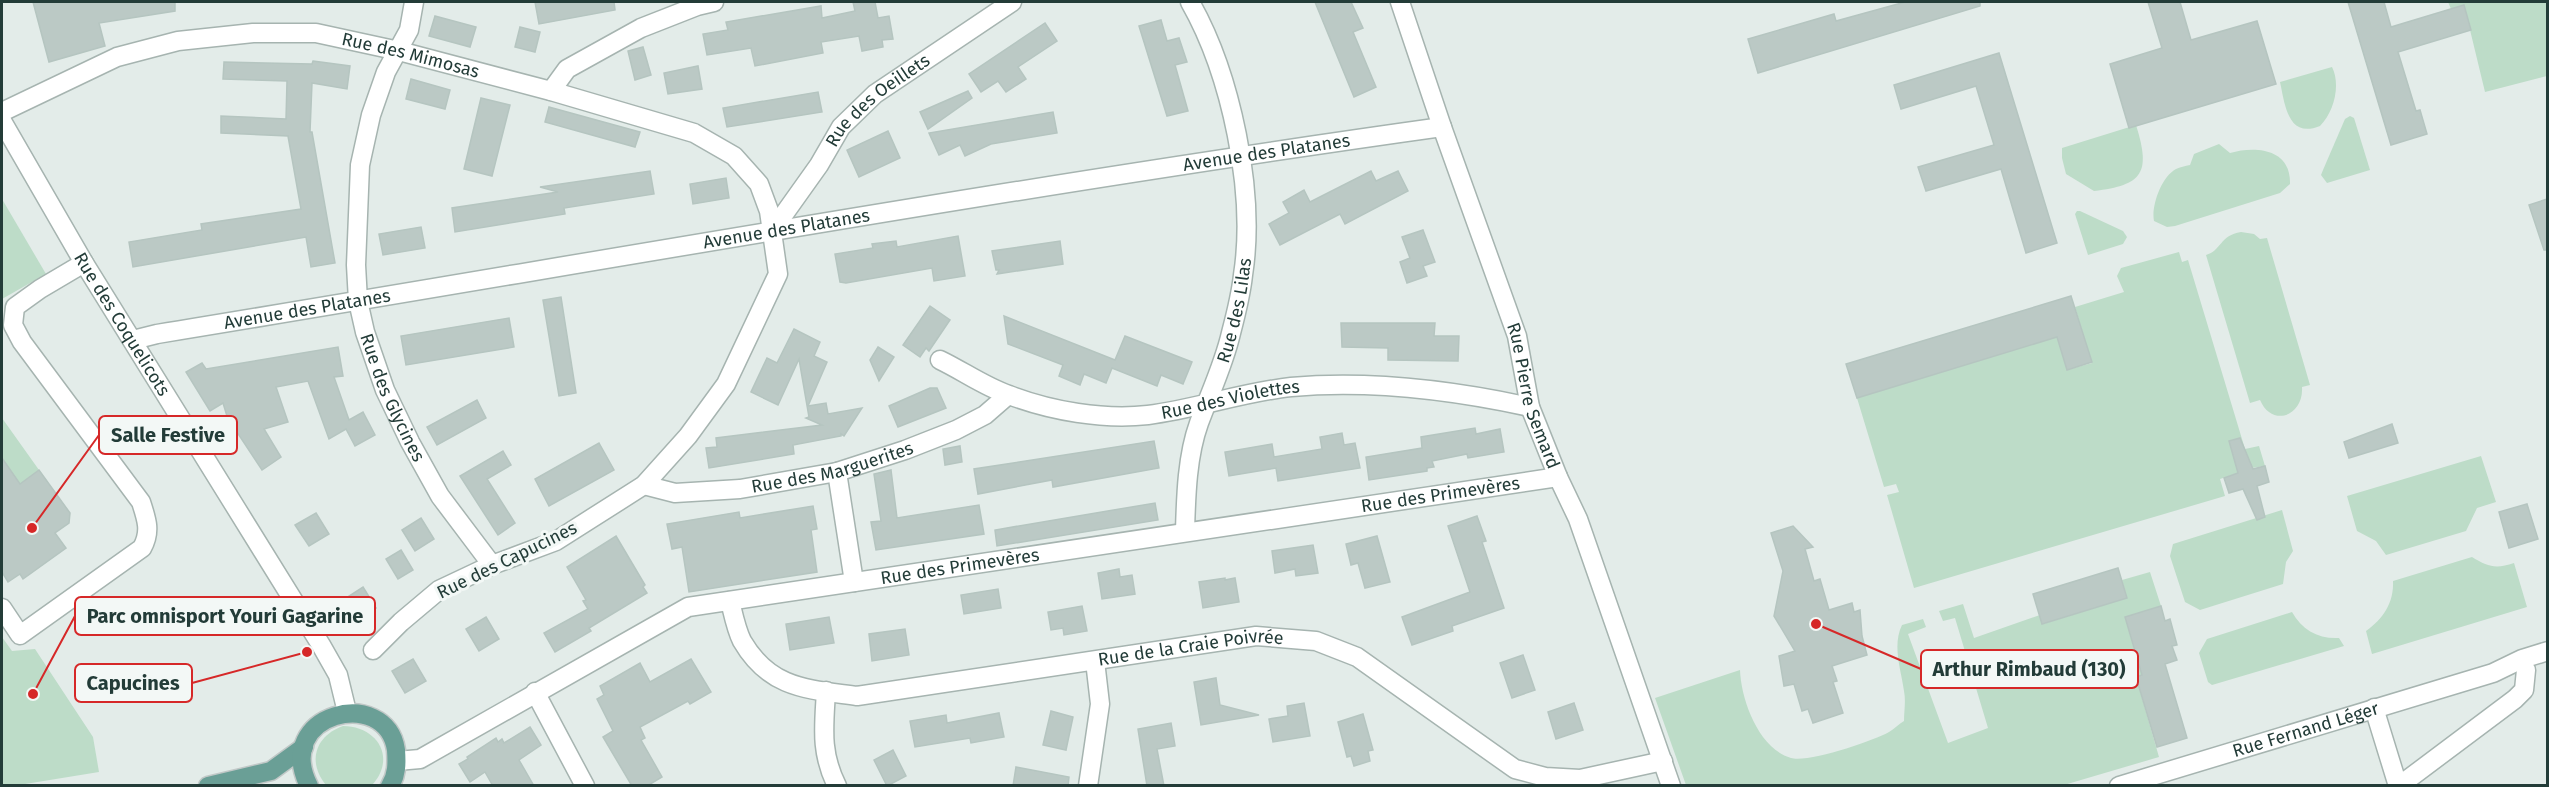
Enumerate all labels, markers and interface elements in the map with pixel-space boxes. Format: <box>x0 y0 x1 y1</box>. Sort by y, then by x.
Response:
street label: Rue des Mimosas <box>340 28 482 83</box>
street label: Rue des Oeillets <box>821 49 934 151</box>
street label: Avenue des Platanes <box>1181 129 1351 176</box>
street label: Avenue des Platanes <box>702 204 871 253</box>
street label: Rue des Coquelicots <box>69 248 175 400</box>
street label: Rue des Lilas <box>1212 257 1256 366</box>
street label: Avenue des Platanes <box>222 284 392 334</box>
street label: Rue Pierre Semard <box>1502 319 1565 472</box>
street label: Rue des Glycines <box>355 331 430 465</box>
street label: Rue des Violettes <box>1159 375 1301 424</box>
callout: Salle Festive <box>99 416 237 454</box>
text: Salle Festive <box>111 423 225 447</box>
street label: Rue des Marguerites <box>750 437 916 498</box>
street label: Rue des Primevères <box>1360 472 1521 517</box>
street label: Rue des Capucines <box>433 517 581 603</box>
street label: Rue des Primevères <box>879 544 1041 589</box>
callout: Parc omnisport Youri Gagarine <box>75 597 375 635</box>
text: Parc omnisport Youri Gagarine <box>87 604 363 628</box>
street label: Rue de la Craie Poivrée <box>1097 625 1284 671</box>
callout: Arthur Rimbaud (130) <box>1921 650 2138 688</box>
text: Arthur Rimbaud (130) <box>1931 657 2126 681</box>
callout: Capucines <box>75 664 192 702</box>
text: Capucines <box>86 671 180 695</box>
street label: Rue Fernand Léger <box>2230 697 2381 762</box>

